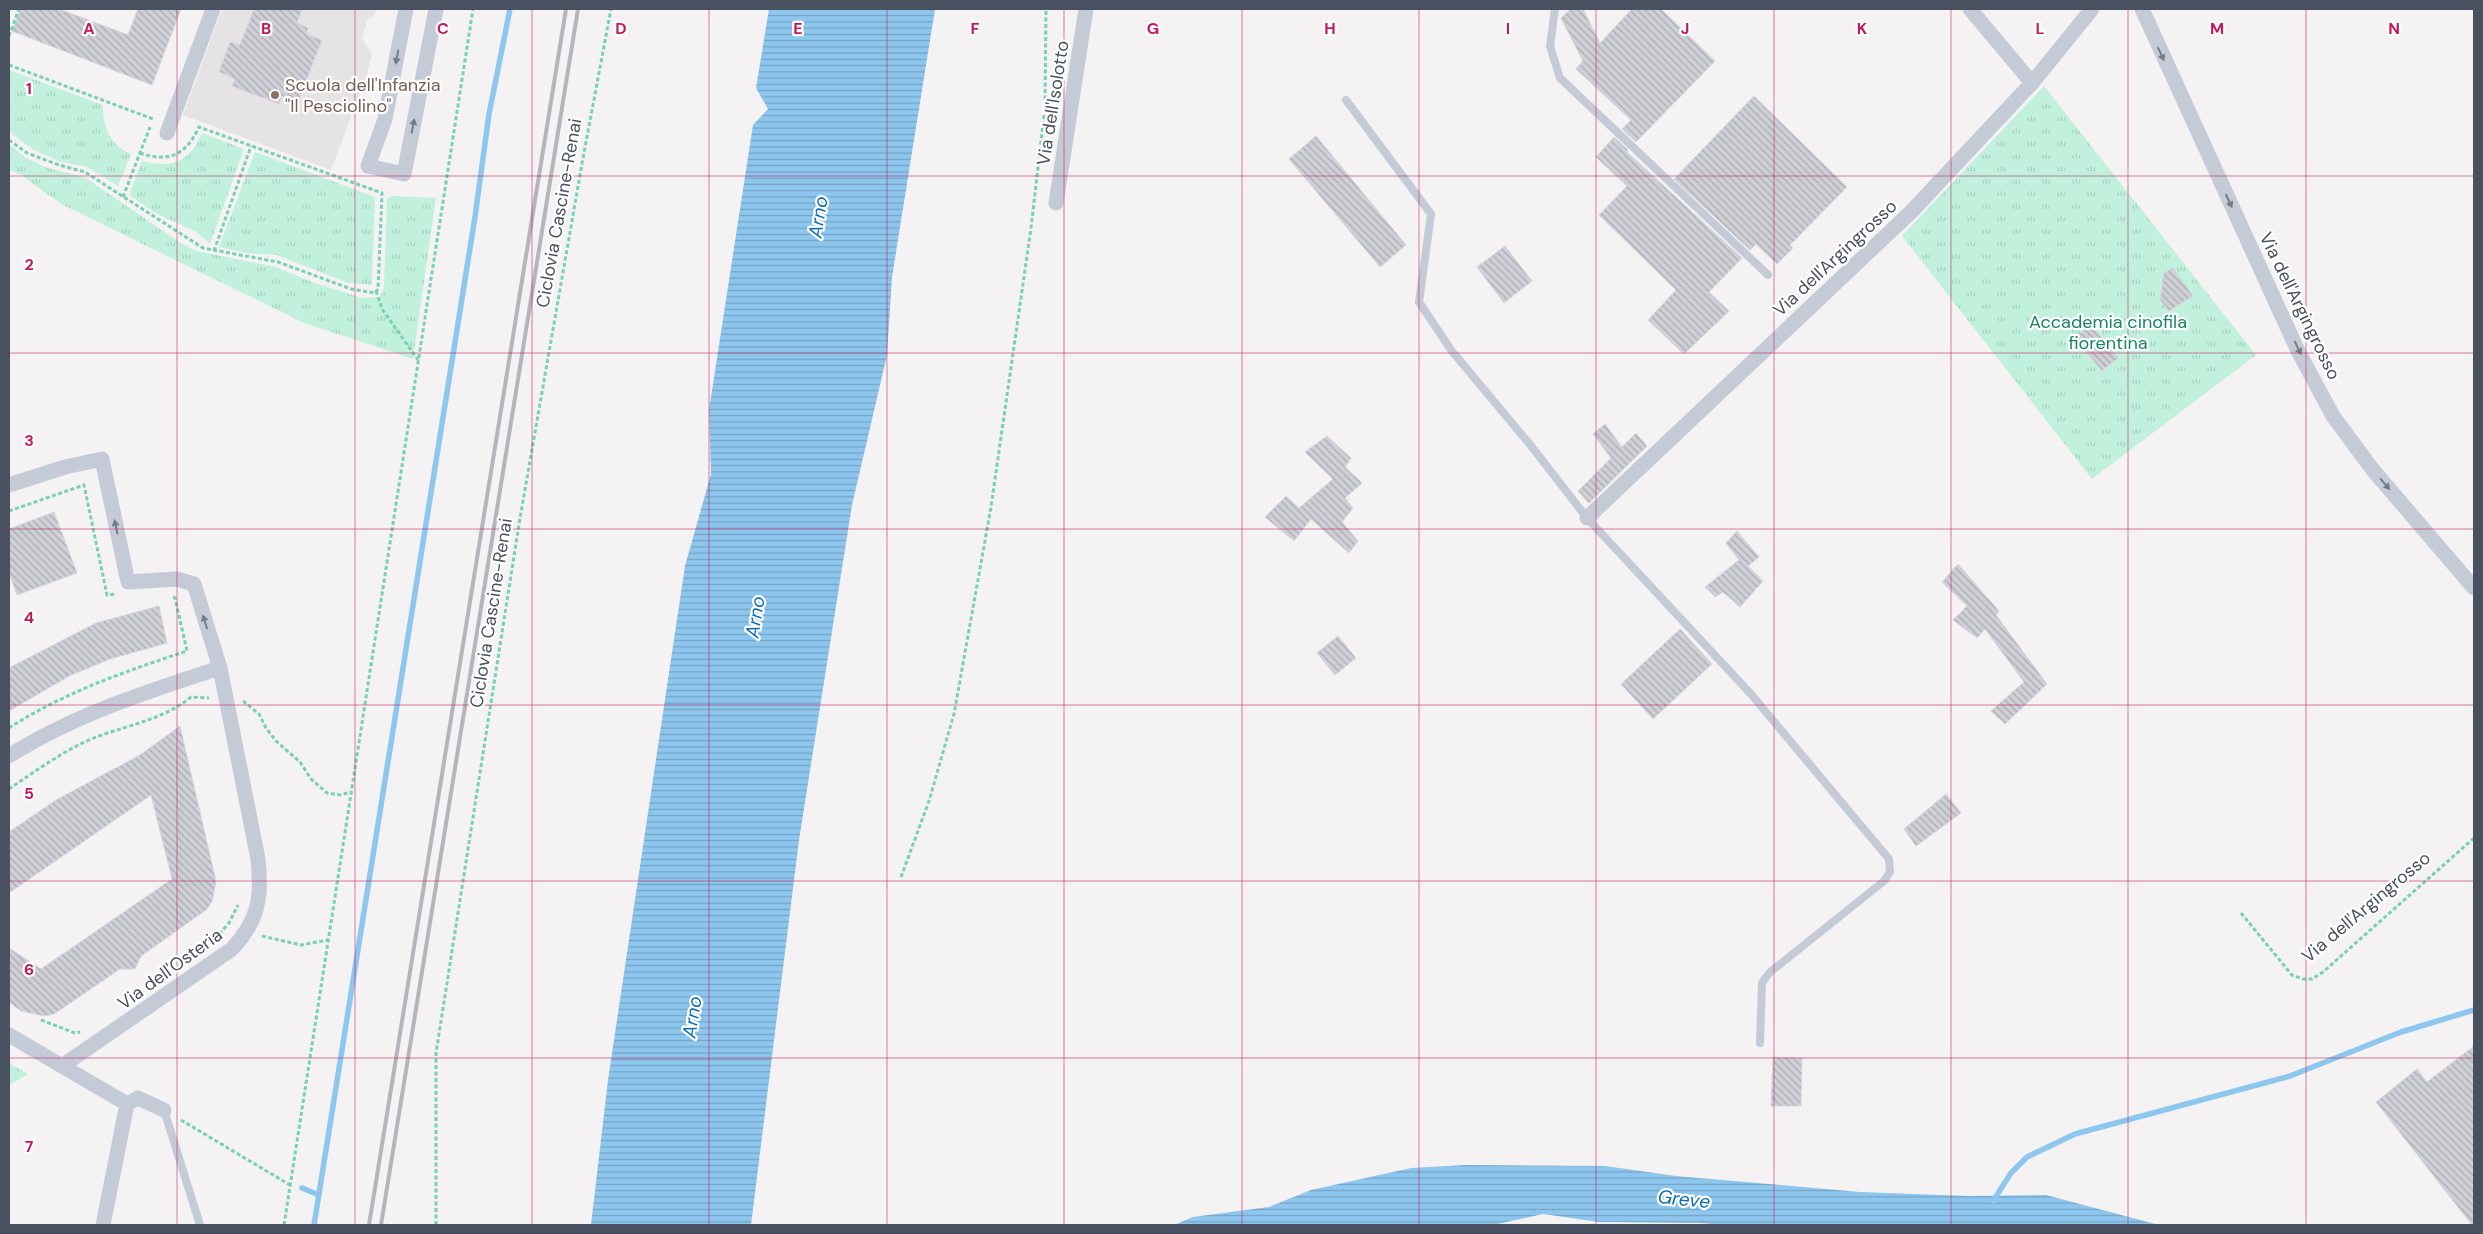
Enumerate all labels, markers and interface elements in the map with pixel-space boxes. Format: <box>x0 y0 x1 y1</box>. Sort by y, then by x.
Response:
text: A <box>83 18 95 39</box>
text: B <box>261 18 271 39</box>
text: C <box>437 18 449 39</box>
text: D <box>615 18 627 39</box>
text: E <box>793 18 803 39</box>
text: F <box>971 18 980 39</box>
text: G <box>1147 18 1159 39</box>
text: H <box>1324 18 1336 39</box>
text: I <box>1506 18 1510 39</box>
text: J <box>1681 18 1689 39</box>
text: K <box>1857 18 1868 39</box>
text: L <box>2036 18 2045 39</box>
text: M <box>2210 18 2224 39</box>
text: N <box>2388 18 2400 39</box>
street label: Via dell'Isolotto <box>1031 39 1075 167</box>
one-way arrow <box>2157 47 2165 61</box>
one-way arrow <box>392 49 400 65</box>
place label: Scuola dell'Infanzia "Il Pesciolino" <box>285 73 441 118</box>
text: 1 <box>26 78 32 99</box>
marker: Scuola dell'Infanzia "Il Pesciolino" <box>269 89 281 101</box>
street label: Ciclovia Cascine-Renai <box>531 117 587 309</box>
one-way arrow <box>409 119 417 134</box>
water label: Arno <box>802 194 834 241</box>
street label: Via dell'Argingrosso <box>1768 194 1902 322</box>
one-way arrow <box>2226 194 2234 208</box>
street label: Via dell'Argingrosso <box>2254 228 2346 384</box>
text: 2 <box>24 254 34 275</box>
park label: Accademia cinofila fiorentina <box>2029 310 2187 355</box>
one-way arrow <box>2294 341 2302 355</box>
text: 3 <box>24 430 34 451</box>
one-way arrow <box>2380 478 2391 491</box>
street label: Ciclovia Cascine-Renai <box>464 516 518 710</box>
one-way arrow <box>112 518 120 534</box>
water label: Arno <box>739 594 771 641</box>
text: 4 <box>24 607 34 628</box>
one-way arrow <box>201 614 209 629</box>
text: 5 <box>24 783 34 804</box>
street label: Via dell'Argingrosso <box>2297 846 2435 968</box>
street label: Via dell'Osteria <box>113 923 227 1015</box>
text: 6 <box>24 959 34 980</box>
water label: Arno <box>676 994 708 1041</box>
text: 7 <box>25 1136 34 1157</box>
water label: Greve <box>1657 1184 1712 1214</box>

